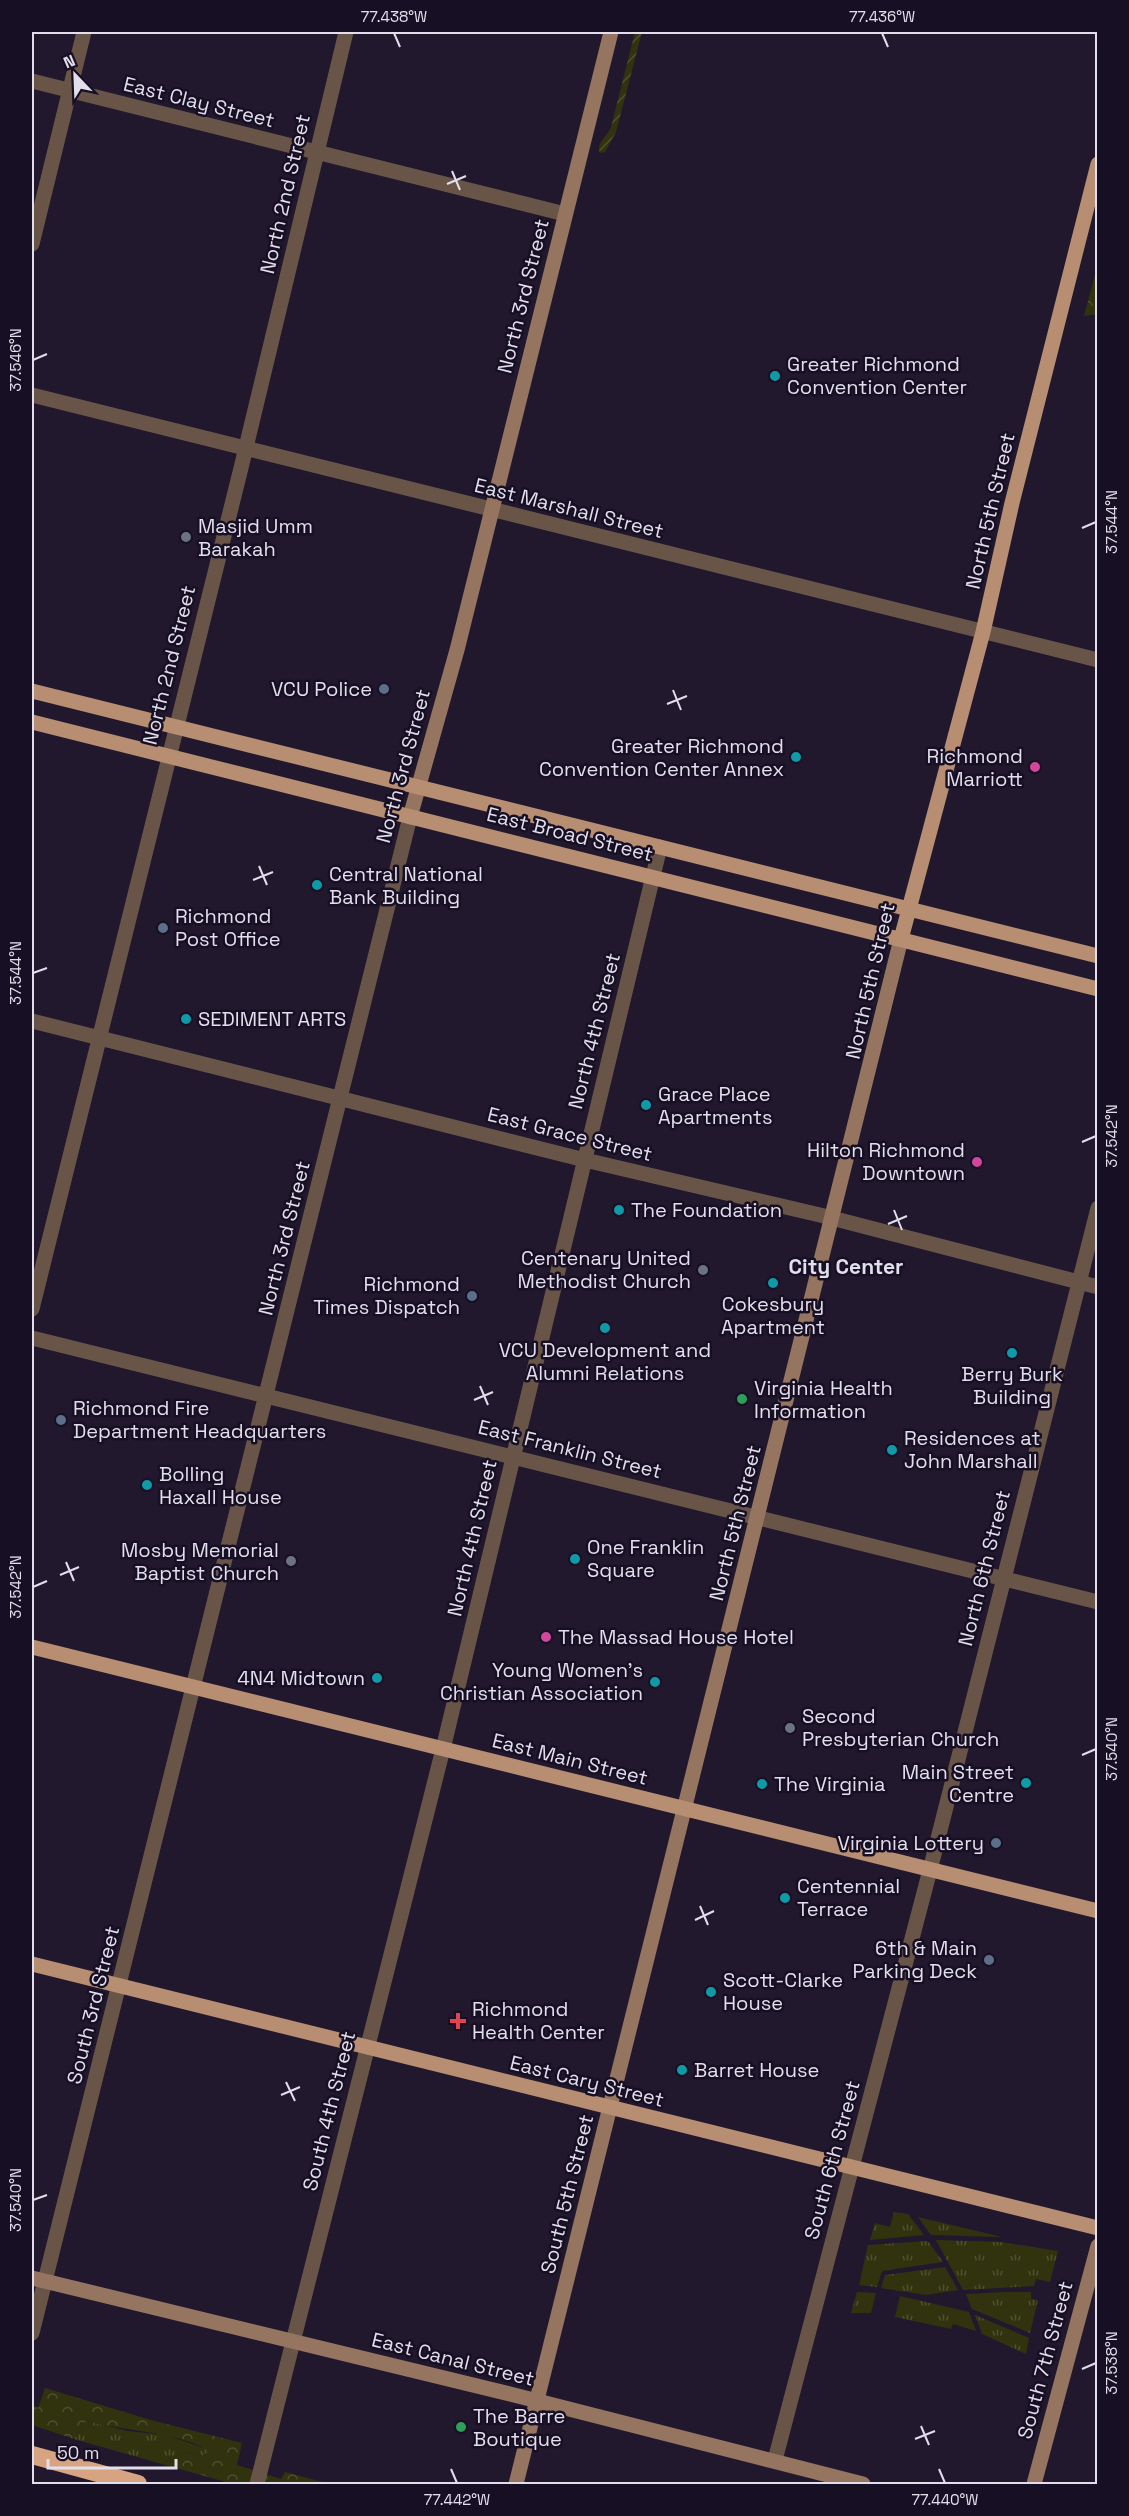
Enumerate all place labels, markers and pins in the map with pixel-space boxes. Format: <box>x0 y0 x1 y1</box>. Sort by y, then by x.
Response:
place label: Greater Richmond Convention Center <box>787 351 967 400</box>
marker: Greater Richmond Convention Center <box>768 369 782 383</box>
place label: Masjid Umm Barakah <box>198 513 313 562</box>
marker: Masjid Umm Barakah <box>179 530 193 544</box>
place label: VCU Police <box>271 676 372 702</box>
marker: VCU Police <box>377 682 391 696</box>
place label: Greater Richmond Convention Center Annex <box>539 733 784 782</box>
place label: Richmond Marriott <box>927 743 1023 792</box>
marker: Greater Richmond Convention Center Annex <box>789 750 803 764</box>
marker: Richmond Marriott <box>1028 760 1042 774</box>
place label: Central National Bank Building <box>329 861 483 910</box>
marker: Central National Bank Building <box>310 878 324 892</box>
place label: Richmond Post Office <box>175 903 281 952</box>
marker: Richmond Post Office <box>156 921 170 935</box>
place label: SEDIMENT ARTS <box>198 1006 346 1032</box>
marker: SEDIMENT ARTS <box>179 1012 193 1026</box>
place label: Grace Place Apartments <box>658 1081 772 1130</box>
marker: Grace Place Apartments <box>639 1098 653 1112</box>
place label: Hilton Richmond Downtown <box>807 1137 965 1186</box>
marker: Hilton Richmond Downtown <box>970 1155 984 1169</box>
place label: The Foundation <box>631 1197 782 1223</box>
marker: The Foundation <box>612 1203 626 1217</box>
place label: Centenary United Methodist Church <box>517 1245 691 1294</box>
marker: Centenary United Methodist Church <box>696 1263 710 1277</box>
place label: Richmond Times Dispatch <box>313 1271 460 1320</box>
marker: Cokesbury Apartment <box>766 1276 780 1290</box>
marker: Richmond Times Dispatch <box>465 1289 479 1303</box>
place label: Cokesbury Apartment <box>721 1291 825 1340</box>
marker: VCU Development and Alumni Relations <box>598 1321 612 1335</box>
place label: VCU Development and Alumni Relations <box>499 1337 711 1386</box>
marker: Berry Burk Building <box>1005 1346 1019 1360</box>
place label: Berry Burk Building <box>961 1361 1063 1410</box>
place label: Virginia Health Information <box>754 1375 893 1424</box>
marker: Virginia Health Information <box>735 1392 749 1406</box>
place label: Richmond Fire Department Headquarters <box>73 1395 326 1444</box>
marker: Richmond Fire Department Headquarters <box>54 1413 68 1427</box>
place label: Residences at John Marshall <box>904 1425 1040 1474</box>
marker: Residences at John Marshall <box>885 1443 899 1457</box>
place label: Bolling Haxall House <box>159 1461 282 1510</box>
marker: Bolling Haxall House <box>140 1478 154 1492</box>
place label: One Franklin Square <box>587 1534 704 1583</box>
place label: Mosby Memorial Baptist Church <box>121 1537 279 1586</box>
marker: One Franklin Square <box>568 1552 582 1566</box>
marker: Mosby Memorial Baptist Church <box>284 1554 298 1568</box>
place label: The Massad House Hotel <box>558 1624 794 1650</box>
marker: The Massad House Hotel <box>539 1630 553 1644</box>
place label: Young Women's Christian Association <box>440 1657 643 1706</box>
place label: 4N4 Midtown <box>237 1665 365 1691</box>
marker: 4N4 Midtown <box>370 1671 384 1685</box>
marker: Young Women's Christian Association <box>648 1675 662 1689</box>
place label: Second Presbyterian Church <box>802 1703 999 1752</box>
marker: Second Presbyterian Church <box>783 1721 797 1735</box>
place label: Main Street Centre <box>902 1759 1014 1808</box>
place label: The Virginia <box>774 1771 886 1797</box>
marker: Main Street Centre <box>1019 1776 1033 1790</box>
marker: The Virginia <box>755 1777 769 1791</box>
place label: Virginia Lottery <box>838 1830 984 1856</box>
marker: Virginia Lottery <box>989 1836 1003 1850</box>
place label: Centennial Terrace <box>797 1873 900 1922</box>
marker: Centennial Terrace <box>778 1891 792 1905</box>
place label: 6th & Main Parking Deck <box>852 1935 977 1984</box>
marker: 6th & Main Parking Deck <box>982 1953 996 1967</box>
place label: Scott-Clarke House <box>723 1967 843 2016</box>
marker: Scott-Clarke House <box>704 1985 718 1999</box>
place label: Richmond Health Center <box>472 1996 605 2045</box>
marker: Richmond Health Center <box>449 2012 467 2030</box>
place label: Barret House <box>694 2057 819 2083</box>
marker: Barret House <box>675 2063 689 2077</box>
place label: The Barre Boutique <box>473 2403 565 2452</box>
marker: The Barre Boutique <box>454 2420 468 2434</box>

